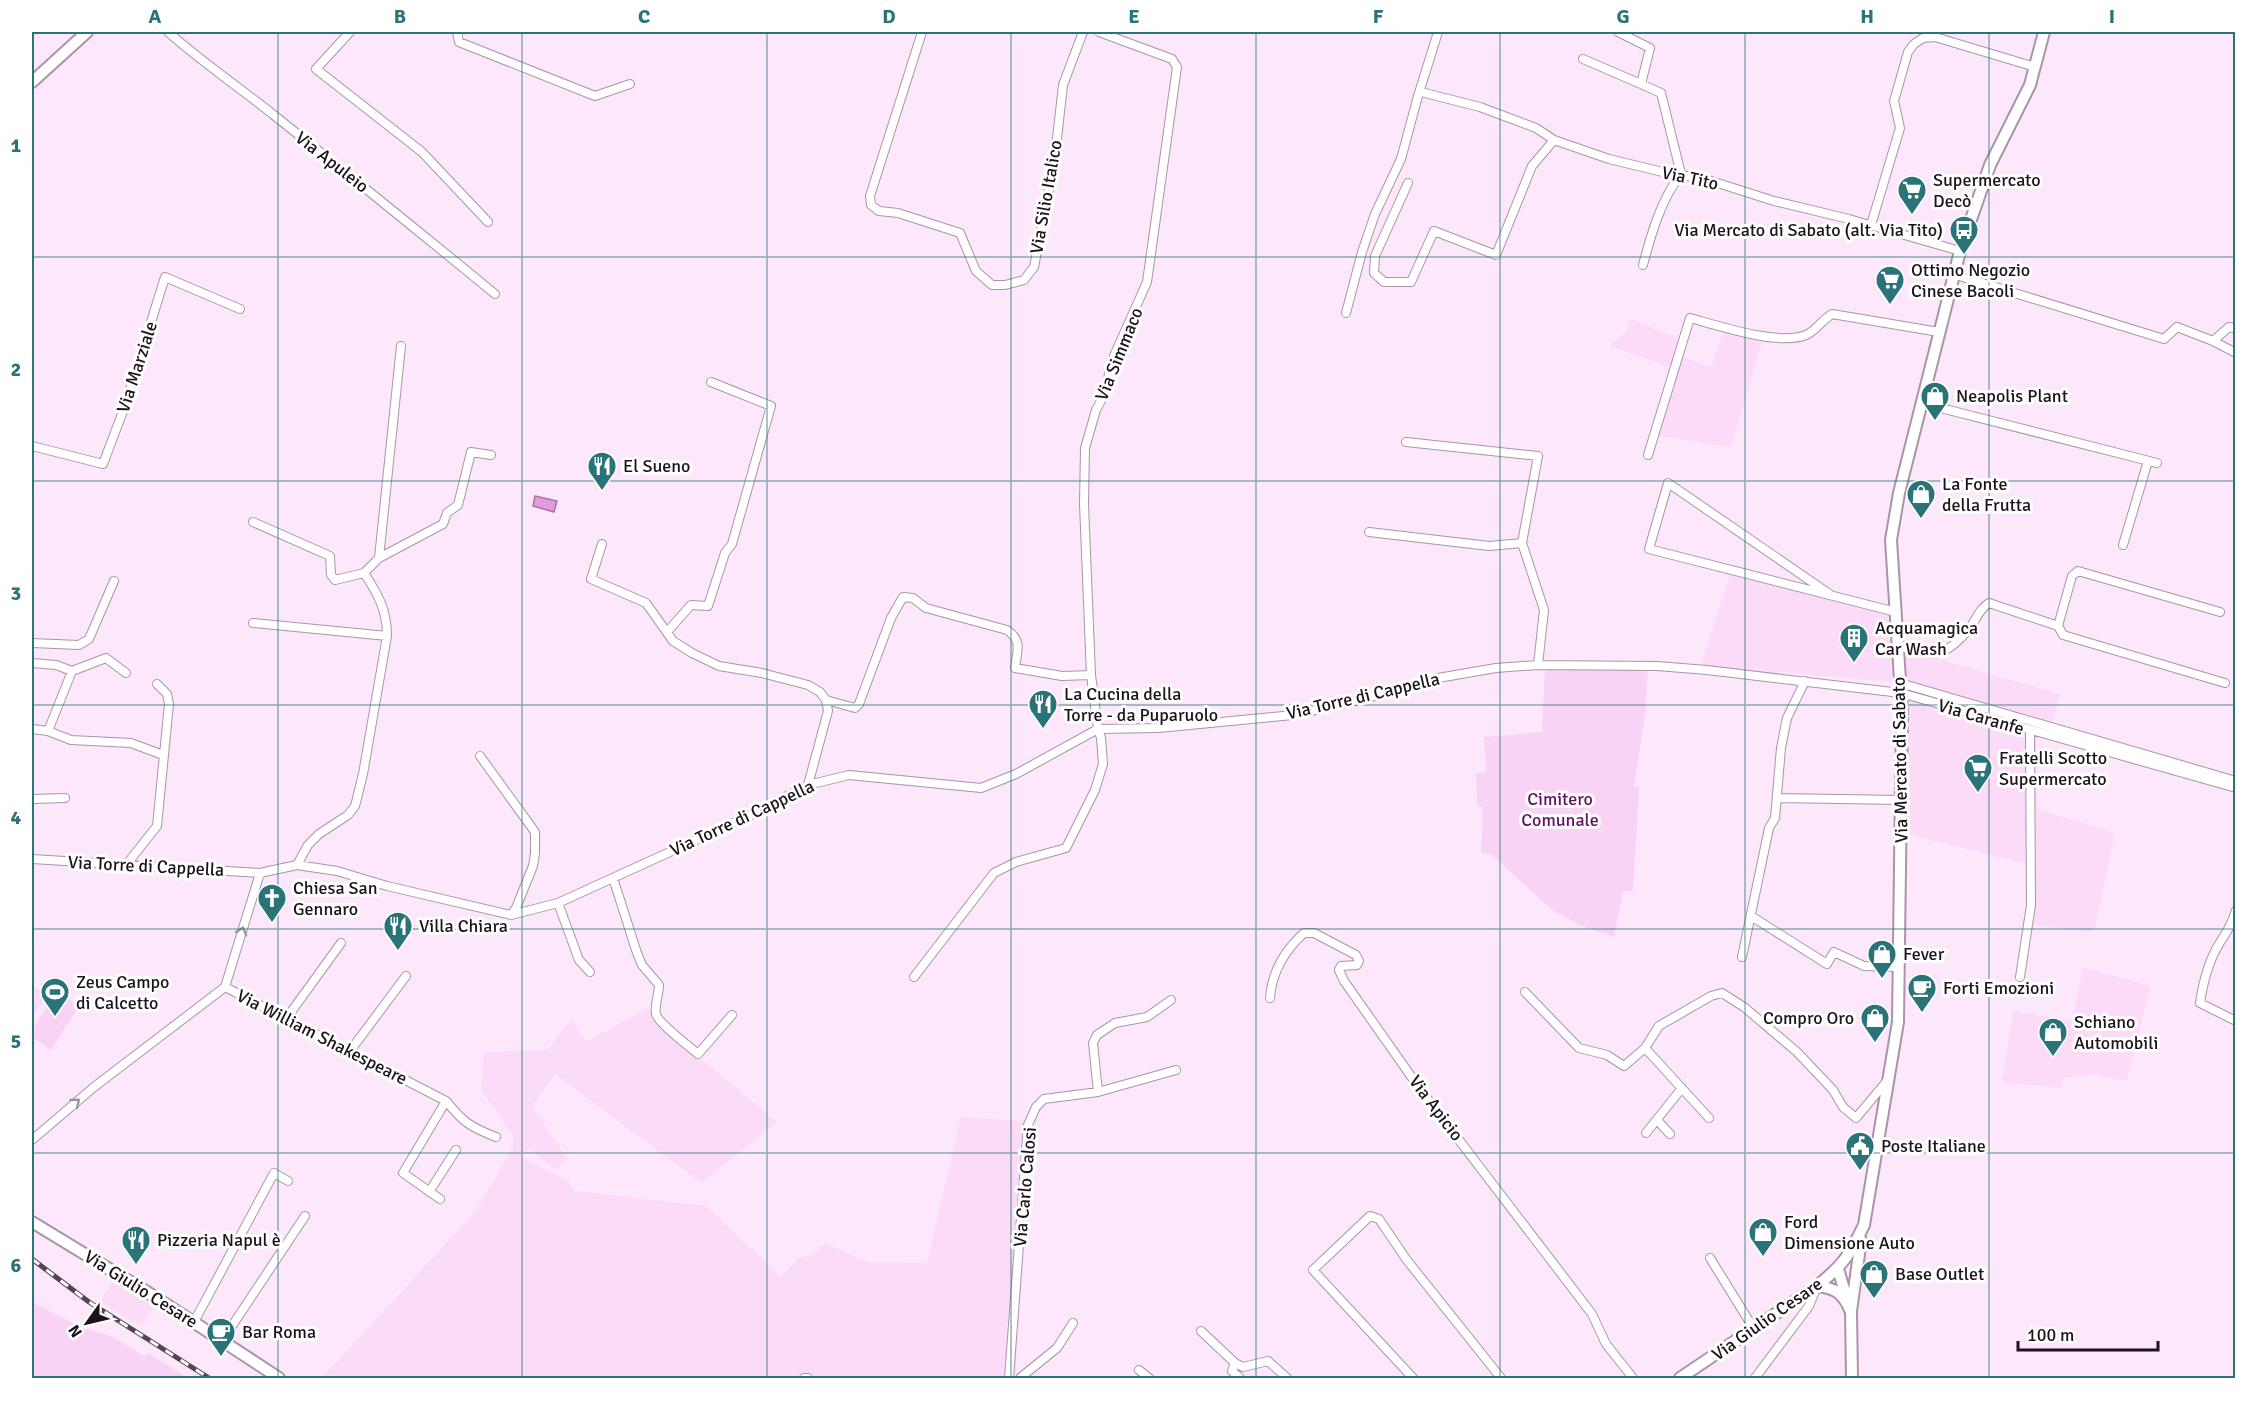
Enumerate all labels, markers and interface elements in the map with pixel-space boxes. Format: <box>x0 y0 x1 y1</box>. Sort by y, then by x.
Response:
text: A <box>149 4 162 29</box>
text: B <box>394 4 406 29</box>
text: C <box>638 4 650 29</box>
text: D <box>882 4 896 29</box>
text: E <box>1128 4 1140 29</box>
text: F <box>1373 4 1384 29</box>
text: G <box>1616 4 1630 29</box>
text: H <box>1860 4 1874 29</box>
text: I <box>2109 4 2115 29</box>
street label: Via Apuleio <box>291 127 373 197</box>
text: 1 <box>11 133 22 158</box>
street label: Via Silio Italico <box>1025 138 1067 256</box>
street label: Via Tito <box>1660 161 1720 195</box>
place label: Supermercato Decò <box>1933 169 2041 212</box>
supermarket icon: Supermercato Decò <box>1896 174 1928 216</box>
bus stop icon: Via Mercato di Sabato (alt. Via Tito) <box>1948 214 1980 256</box>
place label: Via Mercato di Sabato (alt. Via Tito) <box>1674 219 1943 241</box>
place label: Ottimo Negozio Cinese Bacoli <box>1911 259 2030 302</box>
supermarket icon: Ottimo Negozio Cinese Bacoli <box>1874 264 1906 306</box>
street label: Via Simmaco <box>1090 304 1148 404</box>
street label: Via Marziale <box>112 318 162 416</box>
text: 2 <box>11 357 21 382</box>
shop icon: Neapolis Plant <box>1919 380 1951 422</box>
place label: Neapolis Plant <box>1956 385 2068 407</box>
restaurant icon: El Sueno <box>586 450 618 492</box>
place label: El Sueno <box>623 455 690 477</box>
place label: La Fonte della Frutta <box>1942 473 2031 516</box>
shop icon: La Fonte della Frutta <box>1905 478 1937 520</box>
text: 3 <box>11 581 21 606</box>
place label: Acquamagica Car Wash <box>1875 617 1978 660</box>
building icon: Acquamagica Car Wash <box>1838 622 1870 664</box>
street label: Via Torre di Cappella <box>1284 668 1442 724</box>
street label: Via Mercato di Sabato <box>1888 677 1912 843</box>
place label: La Cucina della Torre - da Puparuolo <box>1064 683 1218 726</box>
restaurant icon: La Cucina della Torre - da Puparuolo <box>1027 688 1059 730</box>
street label: Via Caranfe <box>1935 694 2027 740</box>
place label: Fratelli Scotto Supermercato <box>1999 747 2107 790</box>
supermarket icon: Fratelli Scotto Supermercato <box>1962 752 1994 794</box>
street label: Via Torre di Cappella <box>666 775 818 861</box>
park label: Cimitero Comunale <box>1521 788 1599 831</box>
text: 4 <box>11 805 22 830</box>
street label: Via Torre di Cappella <box>67 851 225 881</box>
place label: Chiesa San Gennaro <box>293 877 377 920</box>
church icon: Chiesa San Gennaro <box>256 882 288 924</box>
restaurant icon: Villa Chiara <box>382 910 414 952</box>
place label: Villa Chiara <box>419 915 508 937</box>
one-way arrow <box>235 926 247 937</box>
shop icon: Fever <box>1866 938 1898 980</box>
place label: Fever <box>1903 943 1945 965</box>
place label: Zeus Campo di Calcetto <box>76 971 169 1014</box>
cafe icon: Forti Emozioni <box>1906 972 1938 1014</box>
sports icon: Zeus Campo di Calcetto <box>39 976 71 1018</box>
place label: Forti Emozioni <box>1943 977 2054 999</box>
street label: Via William Shakespeare <box>233 984 411 1090</box>
shop icon: Compro Oro <box>1859 1002 1891 1044</box>
place label: Compro Oro <box>1763 1007 1854 1029</box>
place label: Schiano Automobili <box>2074 1011 2158 1054</box>
shop icon: Schiano Automobili <box>2037 1016 2069 1058</box>
text: 5 <box>11 1029 21 1054</box>
street label: Via Apicio <box>1404 1071 1468 1145</box>
one-way arrow <box>69 1098 80 1109</box>
street label: Via Carlo Calosi <box>1009 1126 1041 1248</box>
public building icon: Poste Italiane <box>1844 1130 1876 1172</box>
place label: Poste Italiane <box>1881 1135 1986 1157</box>
place label: Ford Dimensione Auto <box>1784 1211 1915 1254</box>
shop icon: Ford Dimensione Auto <box>1747 1216 1779 1258</box>
restaurant icon: Pizzeria Napul è <box>120 1224 152 1266</box>
place label: Pizzeria Napul è <box>157 1229 281 1251</box>
street label: Via Giulio Cesare <box>80 1245 202 1333</box>
text: 6 <box>11 1253 22 1278</box>
shop icon: Base Outlet <box>1858 1258 1890 1300</box>
place label: Base Outlet <box>1895 1263 1984 1285</box>
street label: Via Giulio Cesare <box>1707 1273 1827 1365</box>
north arrow <box>57 1293 117 1353</box>
scale bar <box>2018 1314 2158 1352</box>
cafe icon: Bar Roma <box>205 1316 237 1358</box>
text: N <box>64 1321 87 1341</box>
place label: Bar Roma <box>242 1321 316 1343</box>
text: 100 m <box>2027 1324 2074 1346</box>

